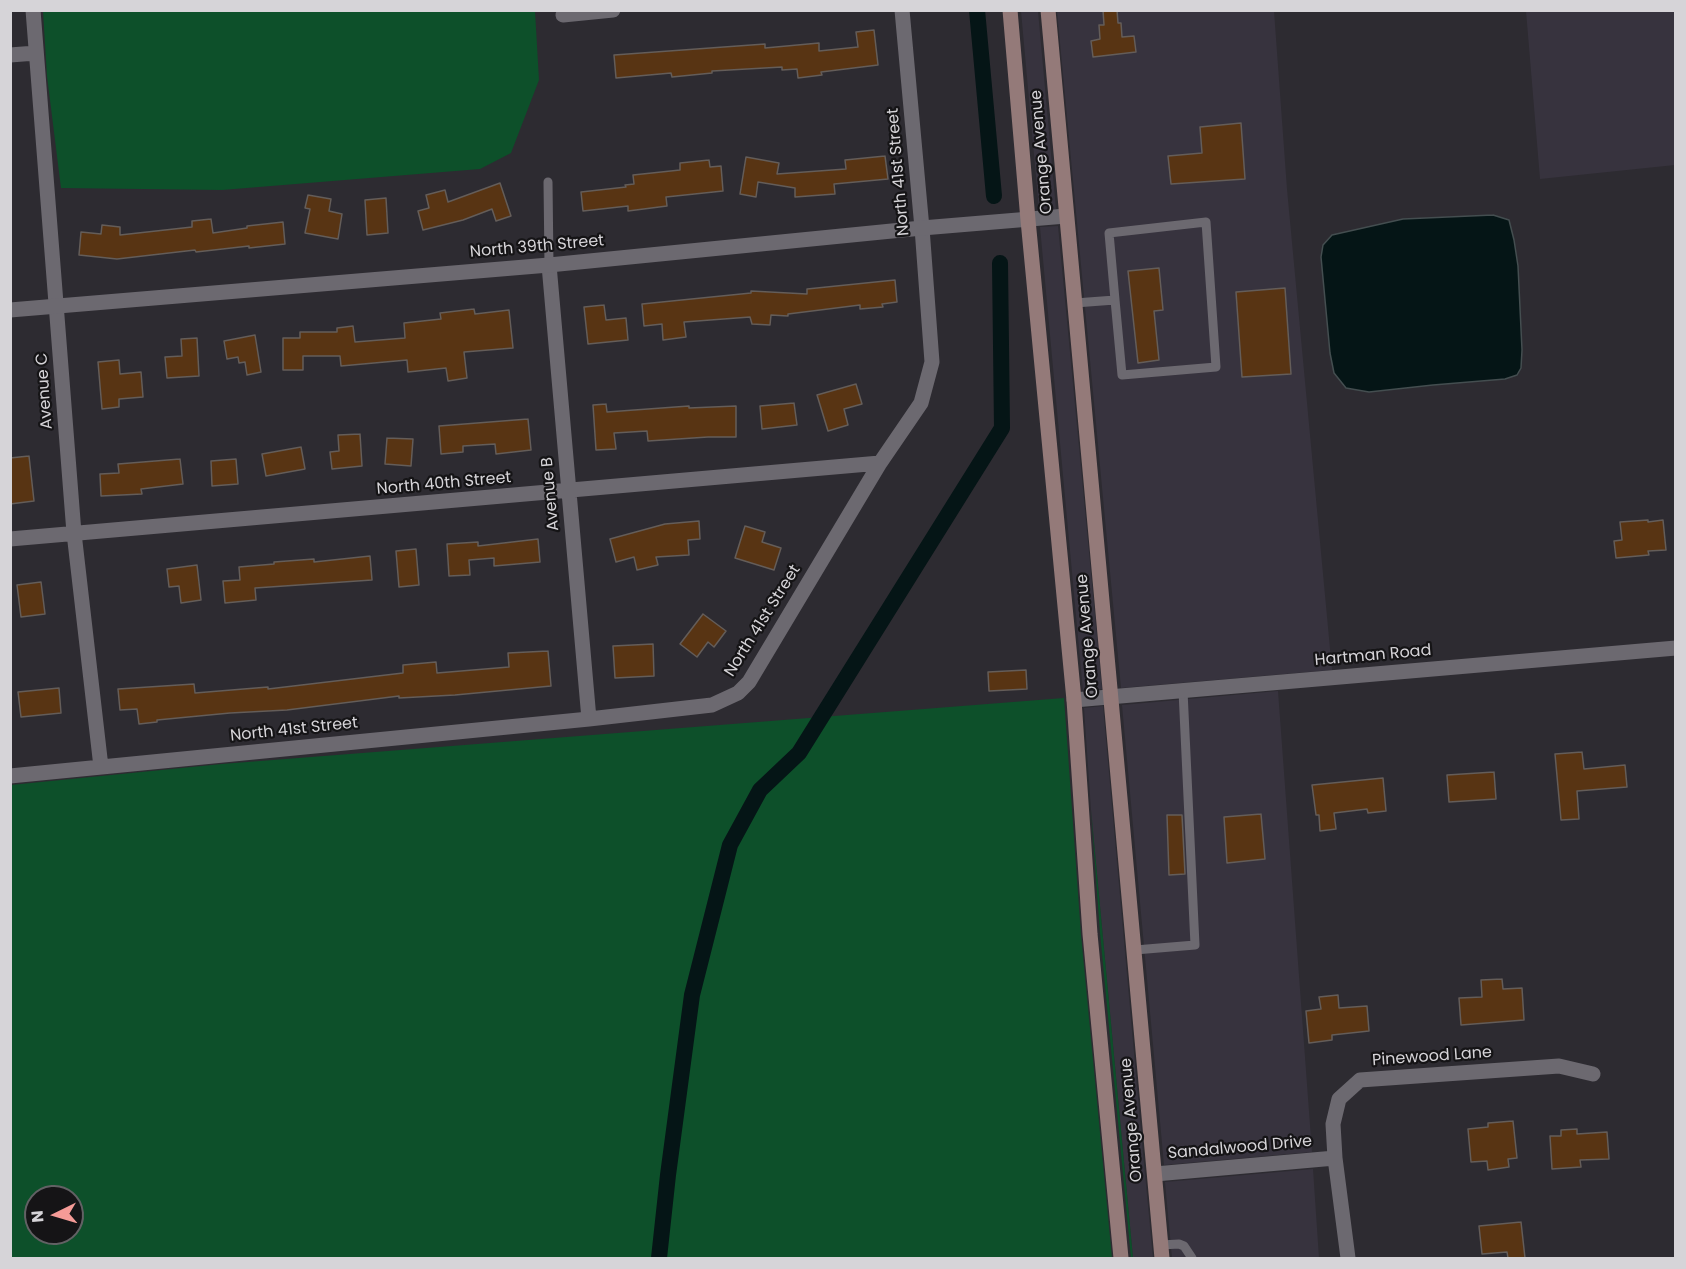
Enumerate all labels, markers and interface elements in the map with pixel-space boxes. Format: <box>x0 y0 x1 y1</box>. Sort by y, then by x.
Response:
street label: Orange Avenue <box>1027 89 1057 215</box>
street label: North 41st Street <box>884 107 914 237</box>
street label: North 39th Street <box>469 232 605 262</box>
street label: Avenue C <box>33 352 57 430</box>
street label: Avenue B <box>538 456 564 532</box>
street label: North 40th Street <box>376 469 512 499</box>
street label: North 41st Street <box>721 562 805 680</box>
street label: Orange Avenue <box>1073 573 1103 699</box>
street label: Hartman Road <box>1314 641 1432 671</box>
street label: North 41st Street <box>229 714 359 746</box>
street label: Pinewood Lane <box>1372 1043 1492 1071</box>
street label: Orange Avenue <box>1117 1057 1147 1183</box>
street label: Sandalwood Drive <box>1167 1132 1313 1164</box>
north arrow <box>24 1185 84 1245</box>
text: N <box>26 1209 50 1223</box>

